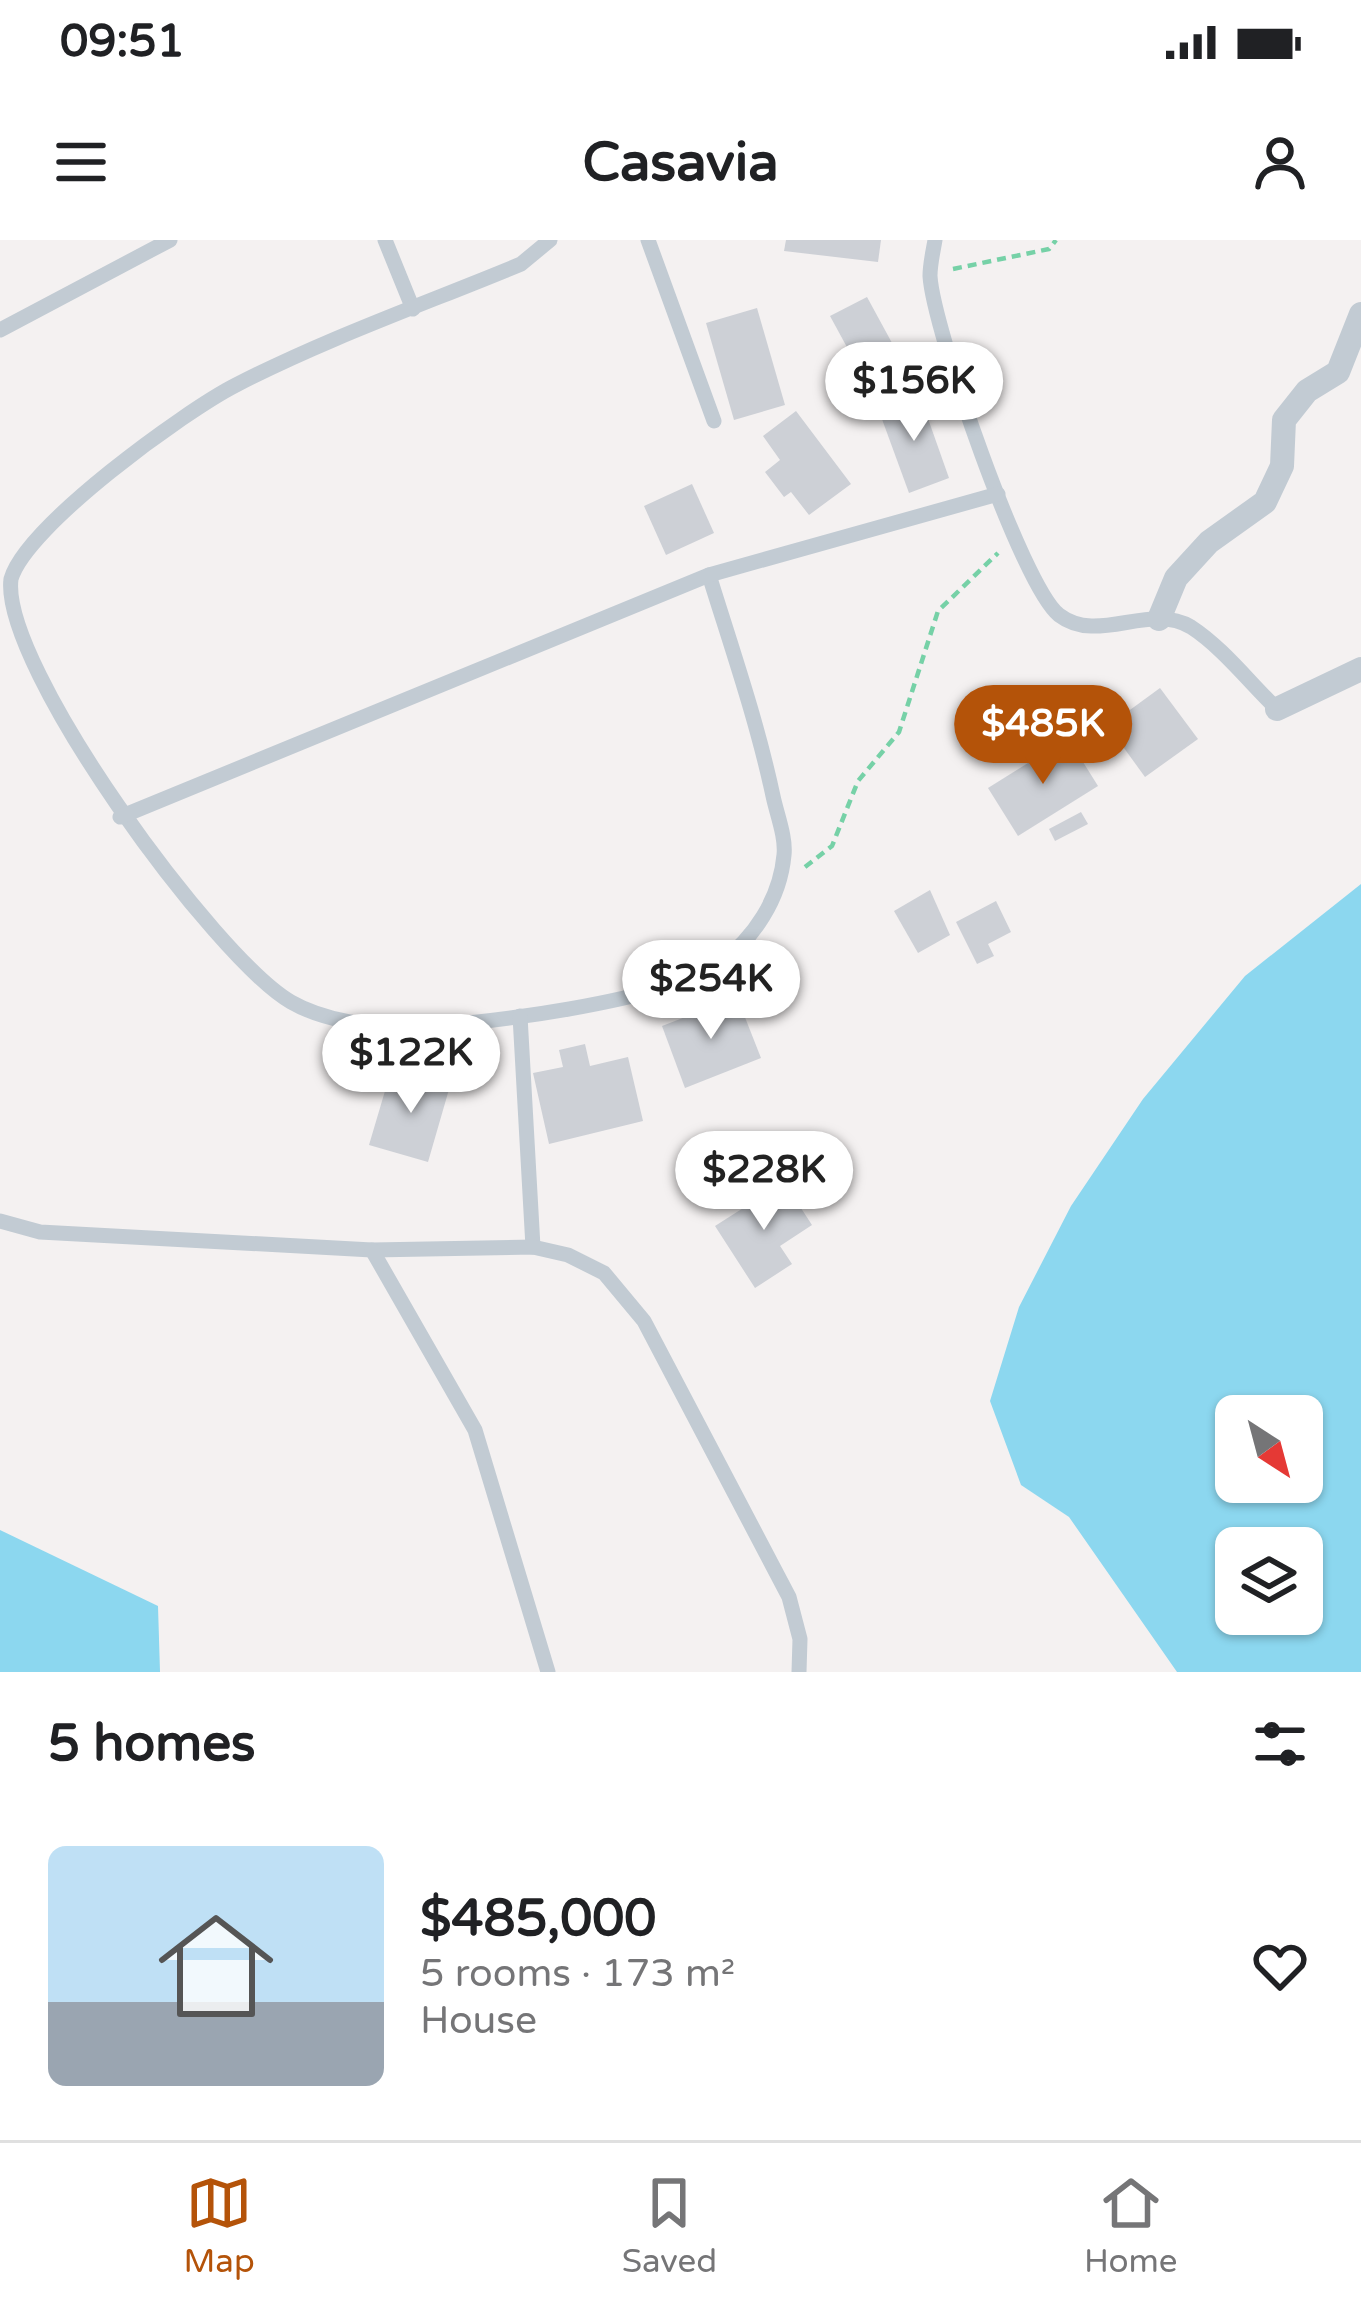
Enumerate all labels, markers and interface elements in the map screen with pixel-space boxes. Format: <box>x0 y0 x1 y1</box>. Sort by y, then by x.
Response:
text: 09:51 <box>60 15 185 69</box>
icon: menu <box>48 129 114 195</box>
icon: person <box>1247 129 1313 195</box>
text: Casavia <box>582 130 779 195</box>
pin: $156K <box>830 342 998 444</box>
text: $156K <box>852 357 976 404</box>
pin: $485K <box>959 685 1127 787</box>
text: $485K <box>981 700 1105 747</box>
pin: $254K <box>627 940 795 1042</box>
text: $254K <box>649 955 773 1002</box>
pin: $122K <box>327 1014 495 1116</box>
text: $122K <box>349 1029 473 1076</box>
pin: $228K <box>680 1131 848 1233</box>
text: $228K <box>702 1146 826 1193</box>
north arrow <box>1215 1395 1323 1503</box>
map controls <box>1215 1395 1323 1635</box>
button: layers <box>1215 1527 1323 1635</box>
icon: filters <box>1247 1711 1313 1777</box>
text: 5 homes <box>48 1713 256 1775</box>
text: $485,000 <box>420 1888 656 1950</box>
icon: home <box>144 1894 288 2038</box>
icon: heart <box>1247 1933 1313 1999</box>
text: 5 rooms · 173 m² <box>420 1950 735 1997</box>
text: House <box>420 1997 537 2044</box>
tab: Map <box>183 2170 255 2281</box>
tab: Saved <box>622 2170 717 2281</box>
tab: Home <box>1084 2170 1178 2281</box>

